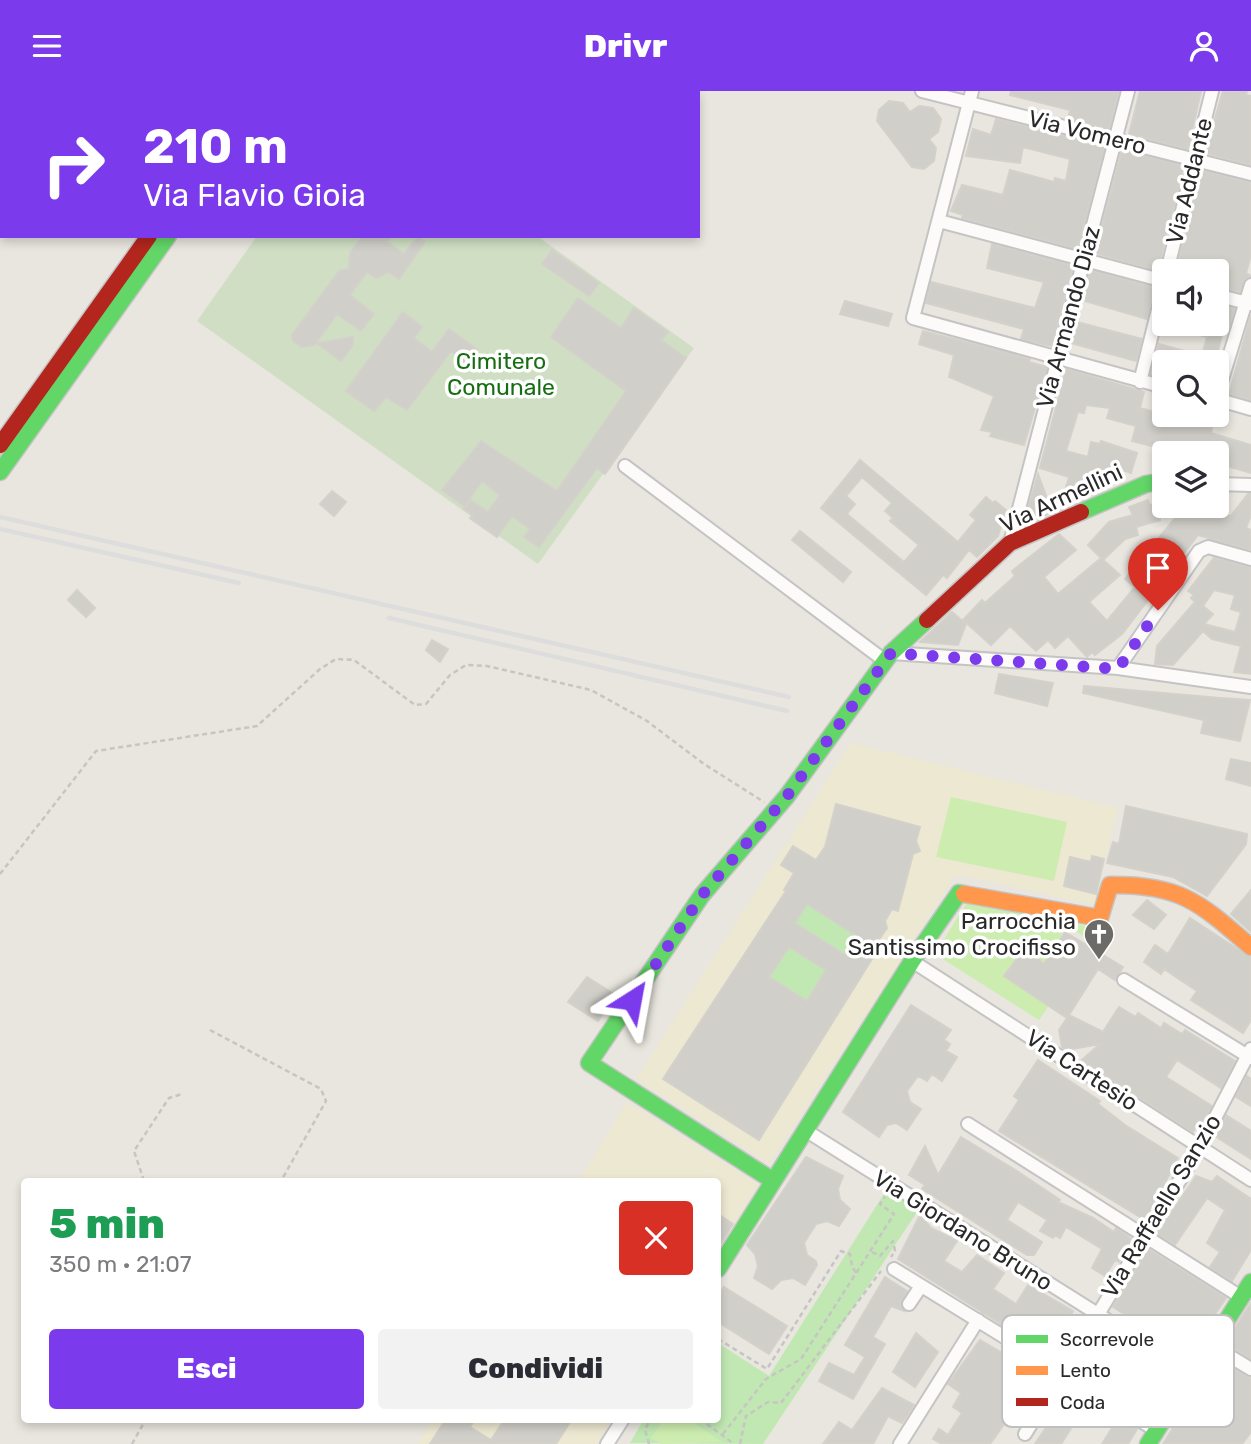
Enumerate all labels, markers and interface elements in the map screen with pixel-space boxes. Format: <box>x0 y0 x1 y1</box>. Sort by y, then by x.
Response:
icon: menu <box>28 27 66 65</box>
text: Drivr <box>584 27 667 65</box>
icon: person <box>1185 27 1223 65</box>
street label: Via Vomero <box>1025 104 1149 160</box>
street label: Via Addante <box>1160 115 1218 247</box>
text: 210 m <box>143 117 288 175</box>
icon: right <box>28 119 119 210</box>
text: Via Flavio Gioia <box>143 176 366 214</box>
street label: Via Armando Diaz <box>1030 223 1106 411</box>
map controls <box>1152 259 1229 518</box>
button: sound <box>1152 259 1229 336</box>
park label: Cimitero Comunale <box>447 347 555 401</box>
button: search <box>1152 350 1229 427</box>
button: layers <box>1152 441 1229 518</box>
street label: Via Armellini <box>995 457 1127 539</box>
pin <box>1128 538 1188 610</box>
icon: arrive <box>1139 549 1177 587</box>
place label: Parrocchia Santissimo Crocifisso <box>848 907 1076 961</box>
church icon: Parrocchia Santissimo Crocifisso <box>1082 917 1116 961</box>
position arrow <box>595 963 669 1037</box>
street label: Via Cartesio <box>1021 1023 1143 1117</box>
street label: Via Raffaello Sanzio <box>1095 1109 1227 1303</box>
street label: Via Giordano Bruno <box>868 1164 1058 1296</box>
text: 5 min <box>49 1199 165 1249</box>
button: close <box>619 1201 693 1275</box>
text: 350 m · 21:07 <box>49 1250 192 1278</box>
legend <box>1002 1315 1234 1427</box>
text: Scorrevole <box>1060 1328 1154 1351</box>
button: Esci <box>49 1329 364 1409</box>
button: Condividi <box>378 1329 693 1409</box>
text: Lento <box>1060 1359 1111 1382</box>
text: Coda <box>1060 1391 1105 1414</box>

